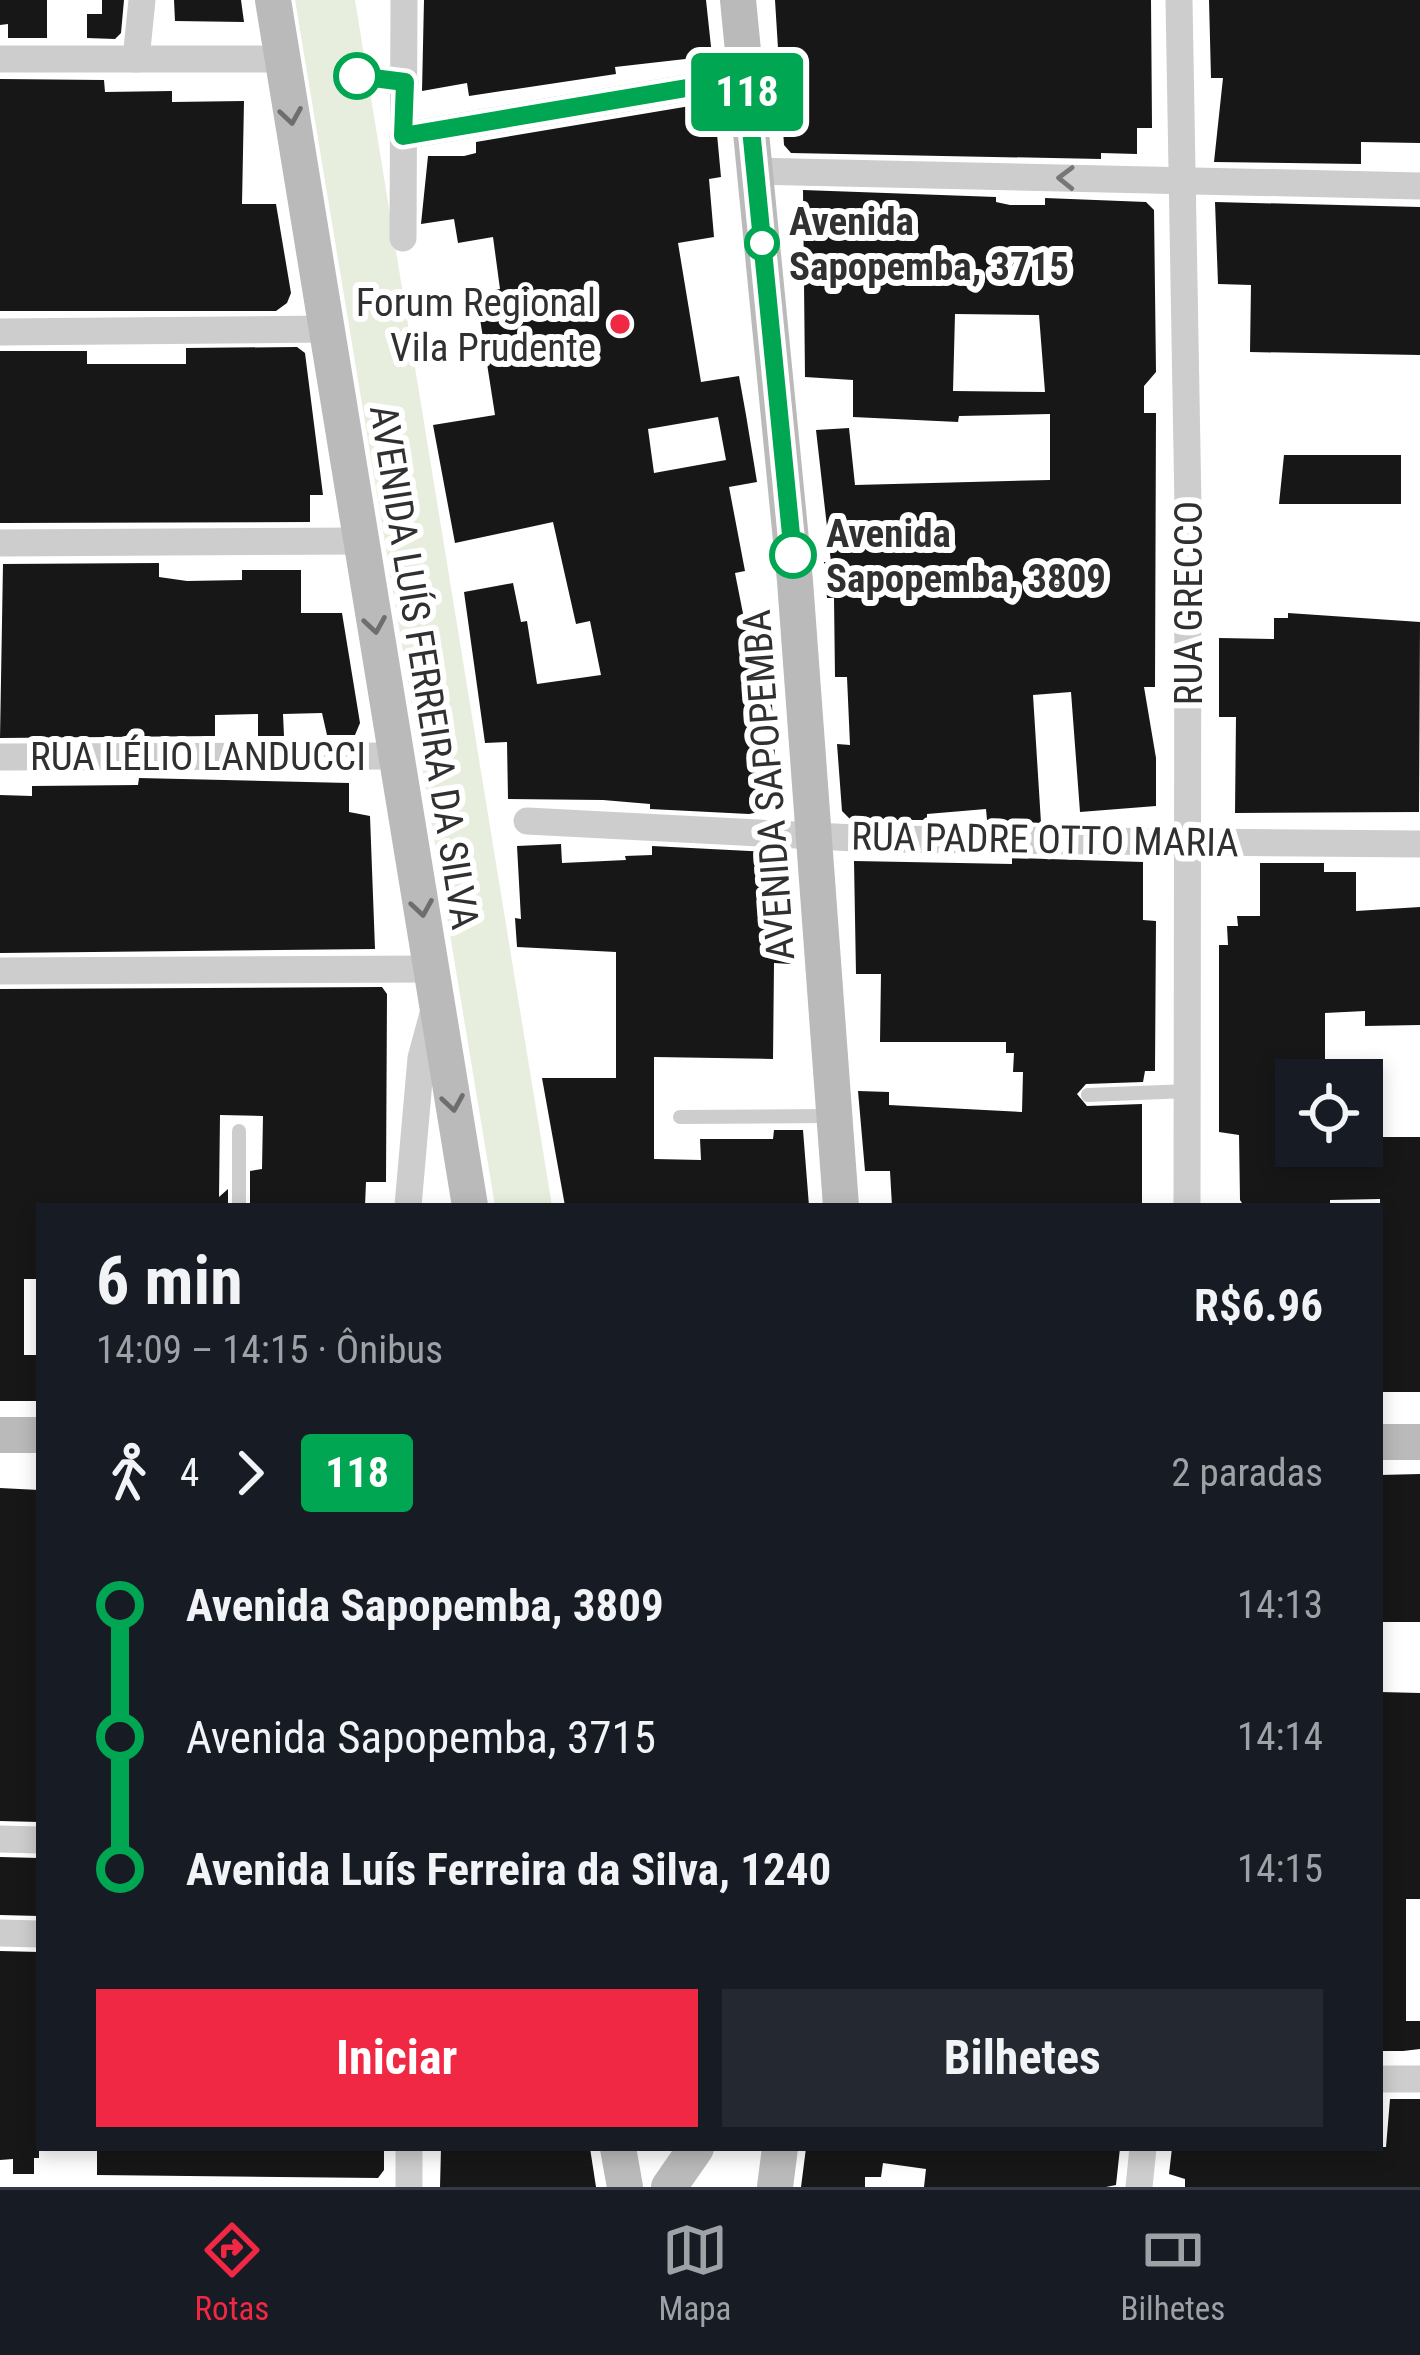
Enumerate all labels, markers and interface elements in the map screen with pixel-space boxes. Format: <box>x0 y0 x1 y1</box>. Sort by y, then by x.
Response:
line badge: 118 <box>678 53 816 131</box>
unlabelled marker <box>335 54 379 98</box>
text: 118 <box>715 67 779 116</box>
one-way arrow <box>277 106 303 125</box>
one-way arrow <box>1056 166 1075 192</box>
place label: Avenida Sapopemba, 3715 <box>789 199 1069 290</box>
marker: Avenida Sapopemba, 3715 <box>746 227 778 259</box>
place label: Forum Regional Vila Prudente <box>356 280 596 371</box>
marker: Forum Regional Vila Prudente <box>607 311 633 337</box>
street label: AVENIDA LUÍS FERREIRA DA SILVA <box>360 402 488 932</box>
street label: RUA GRECCO <box>1166 501 1212 705</box>
place label: Avenida Sapopemba, 3809 <box>826 511 1106 602</box>
marker: Avenida Sapopemba, 3809 <box>771 533 815 577</box>
street label: AVENIDA SAPOPEMBA <box>734 608 804 962</box>
one-way arrow <box>362 614 387 634</box>
street label: RUA LÉLIO LANDUCCI <box>30 734 366 780</box>
street label: RUA PADRE OTTO MARIA <box>851 814 1239 866</box>
one-way arrow <box>408 898 433 918</box>
map controls <box>1275 1059 1383 1167</box>
button: locate <box>1275 1059 1383 1167</box>
one-way arrow <box>440 1093 465 1113</box>
text: 6 min <box>96 1243 243 1320</box>
text: R$6.96 <box>1194 1279 1323 1332</box>
text: 14:09 – 14:15 · Ônibus <box>96 1327 443 1373</box>
icon: walk <box>96 1440 162 1506</box>
icon: forward <box>217 1440 283 1506</box>
text: 118 <box>325 1448 389 1497</box>
text: 4 <box>180 1450 199 1496</box>
text: 2 paradas <box>1171 1450 1323 1496</box>
text: Avenida Sapopemba, 3809 <box>186 1579 664 1632</box>
text: 14:13 <box>1237 1582 1323 1628</box>
text: Avenida Sapopemba, 3715 <box>186 1711 656 1764</box>
text: 14:14 <box>1237 1714 1323 1760</box>
text: Avenida Luís Ferreira da Silva, 1240 <box>186 1843 831 1896</box>
text: 14:15 <box>1237 1846 1323 1892</box>
button: Iniciar <box>96 1989 698 2127</box>
button: Bilhetes <box>722 1989 1323 2127</box>
tab: Rotas <box>195 2217 269 2328</box>
tab: Mapa <box>659 2217 731 2328</box>
tab: Bilhetes <box>1121 2217 1225 2328</box>

